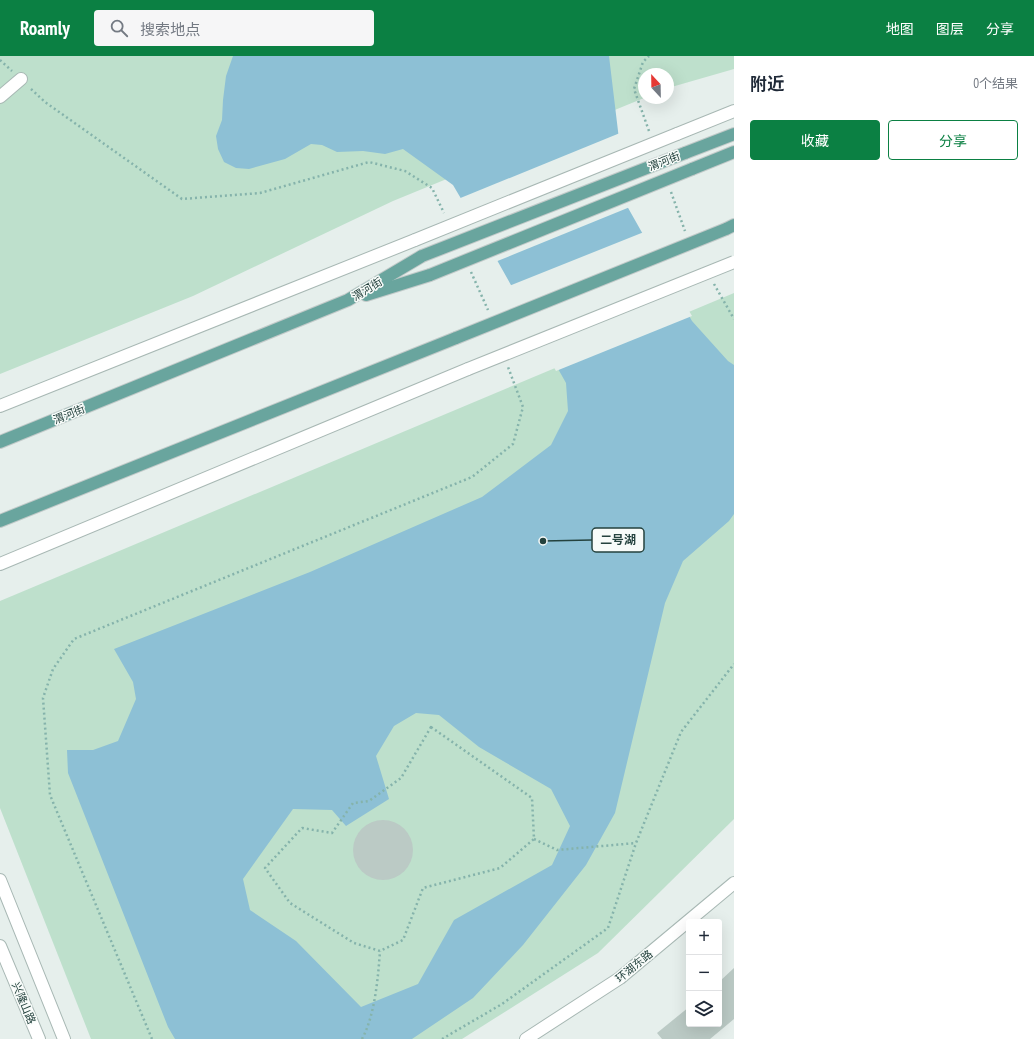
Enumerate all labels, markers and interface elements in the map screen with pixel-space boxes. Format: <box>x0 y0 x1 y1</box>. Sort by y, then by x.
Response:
search box <box>94 10 374 46</box>
text: Roamly <box>20 16 70 40</box>
icon: search <box>108 17 130 39</box>
text: 搜索地点 <box>140 20 200 39</box>
text: 地图 <box>886 20 914 38</box>
text: 图层 <box>936 20 964 38</box>
text: 分享 <box>986 20 1014 38</box>
north arrow <box>638 68 674 104</box>
text: 附近 <box>750 73 784 95</box>
text: 0个结果 <box>973 75 1018 92</box>
button: 收藏 <box>750 120 880 160</box>
button: 分享 <box>888 120 1018 160</box>
street label: 渭河街 <box>646 149 682 173</box>
street label: 渭河街 <box>349 275 385 303</box>
street label: 渭河街 <box>51 401 87 427</box>
callout: 二号湖 <box>592 528 644 552</box>
text: 二号湖 <box>600 532 636 547</box>
map controls <box>686 919 722 1027</box>
button: + <box>686 919 722 955</box>
street label: 环湖东路 <box>612 947 656 985</box>
button: − <box>686 955 722 991</box>
street label: 兴隆山路 <box>9 980 39 1026</box>
button: layers <box>686 991 722 1027</box>

